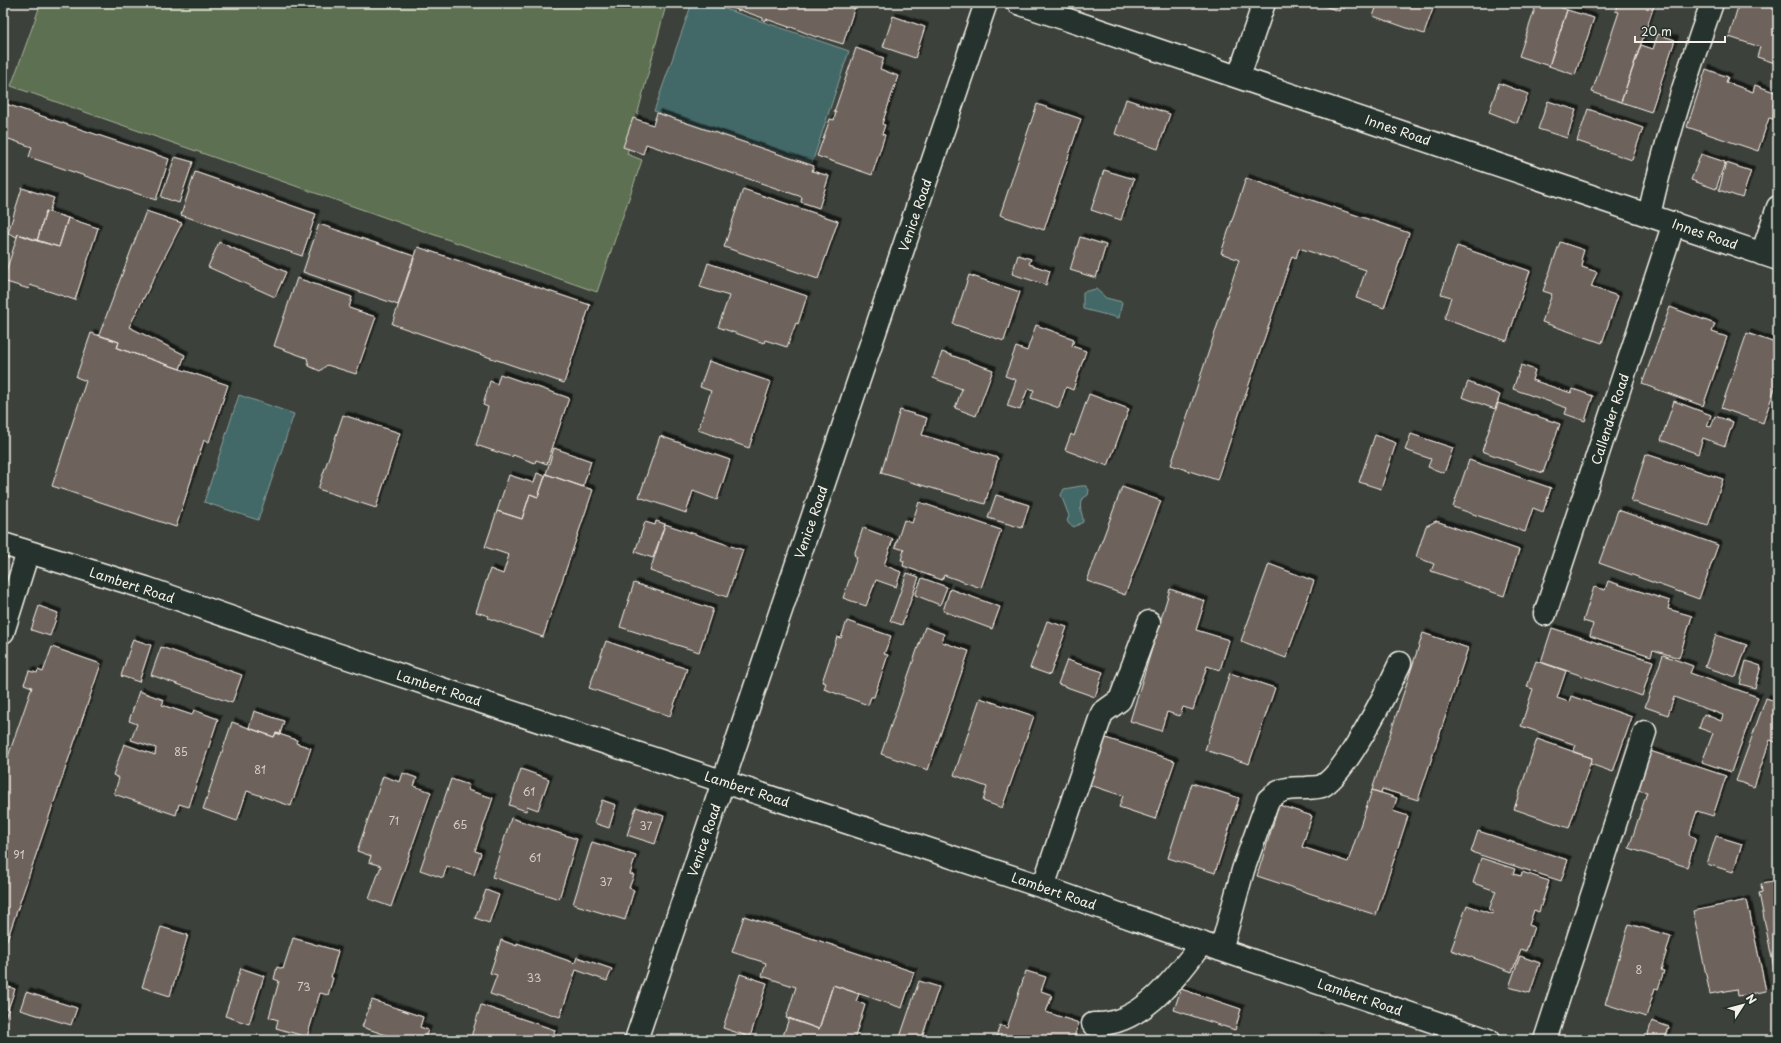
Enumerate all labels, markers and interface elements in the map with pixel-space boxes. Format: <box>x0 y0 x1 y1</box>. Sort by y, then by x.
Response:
scale bar <box>1635 18 1725 44</box>
text: 20 m <box>1641 22 1672 40</box>
street label: Innes Road <box>1363 109 1434 150</box>
street label: Venice Road <box>893 176 936 254</box>
street label: Innes Road <box>1670 213 1741 254</box>
street label: Callender Road <box>1586 371 1633 467</box>
street label: Venice Road <box>789 483 832 561</box>
street label: Lambert Road <box>87 562 177 607</box>
street label: Lambert Road <box>394 665 484 710</box>
house number: 85 <box>174 743 188 760</box>
house number: 81 <box>254 761 266 778</box>
street label: Lambert Road <box>702 766 792 811</box>
house number: 61 <box>523 783 535 800</box>
street label: Venice Road <box>682 801 725 879</box>
house number: 71 <box>389 812 399 829</box>
house number: 65 <box>453 816 467 833</box>
house number: 37 <box>640 817 653 834</box>
house number: 91 <box>13 846 25 863</box>
house number: 61 <box>529 849 541 866</box>
street label: Lambert Road <box>1009 867 1099 914</box>
house number: 37 <box>600 873 613 890</box>
house number: 8 <box>1636 961 1643 978</box>
house number: 33 <box>527 969 541 986</box>
street label: Lambert Road <box>1315 973 1405 1020</box>
house number: 73 <box>297 978 311 995</box>
north arrow <box>1723 985 1763 1025</box>
text: N <box>1742 990 1761 1008</box>

